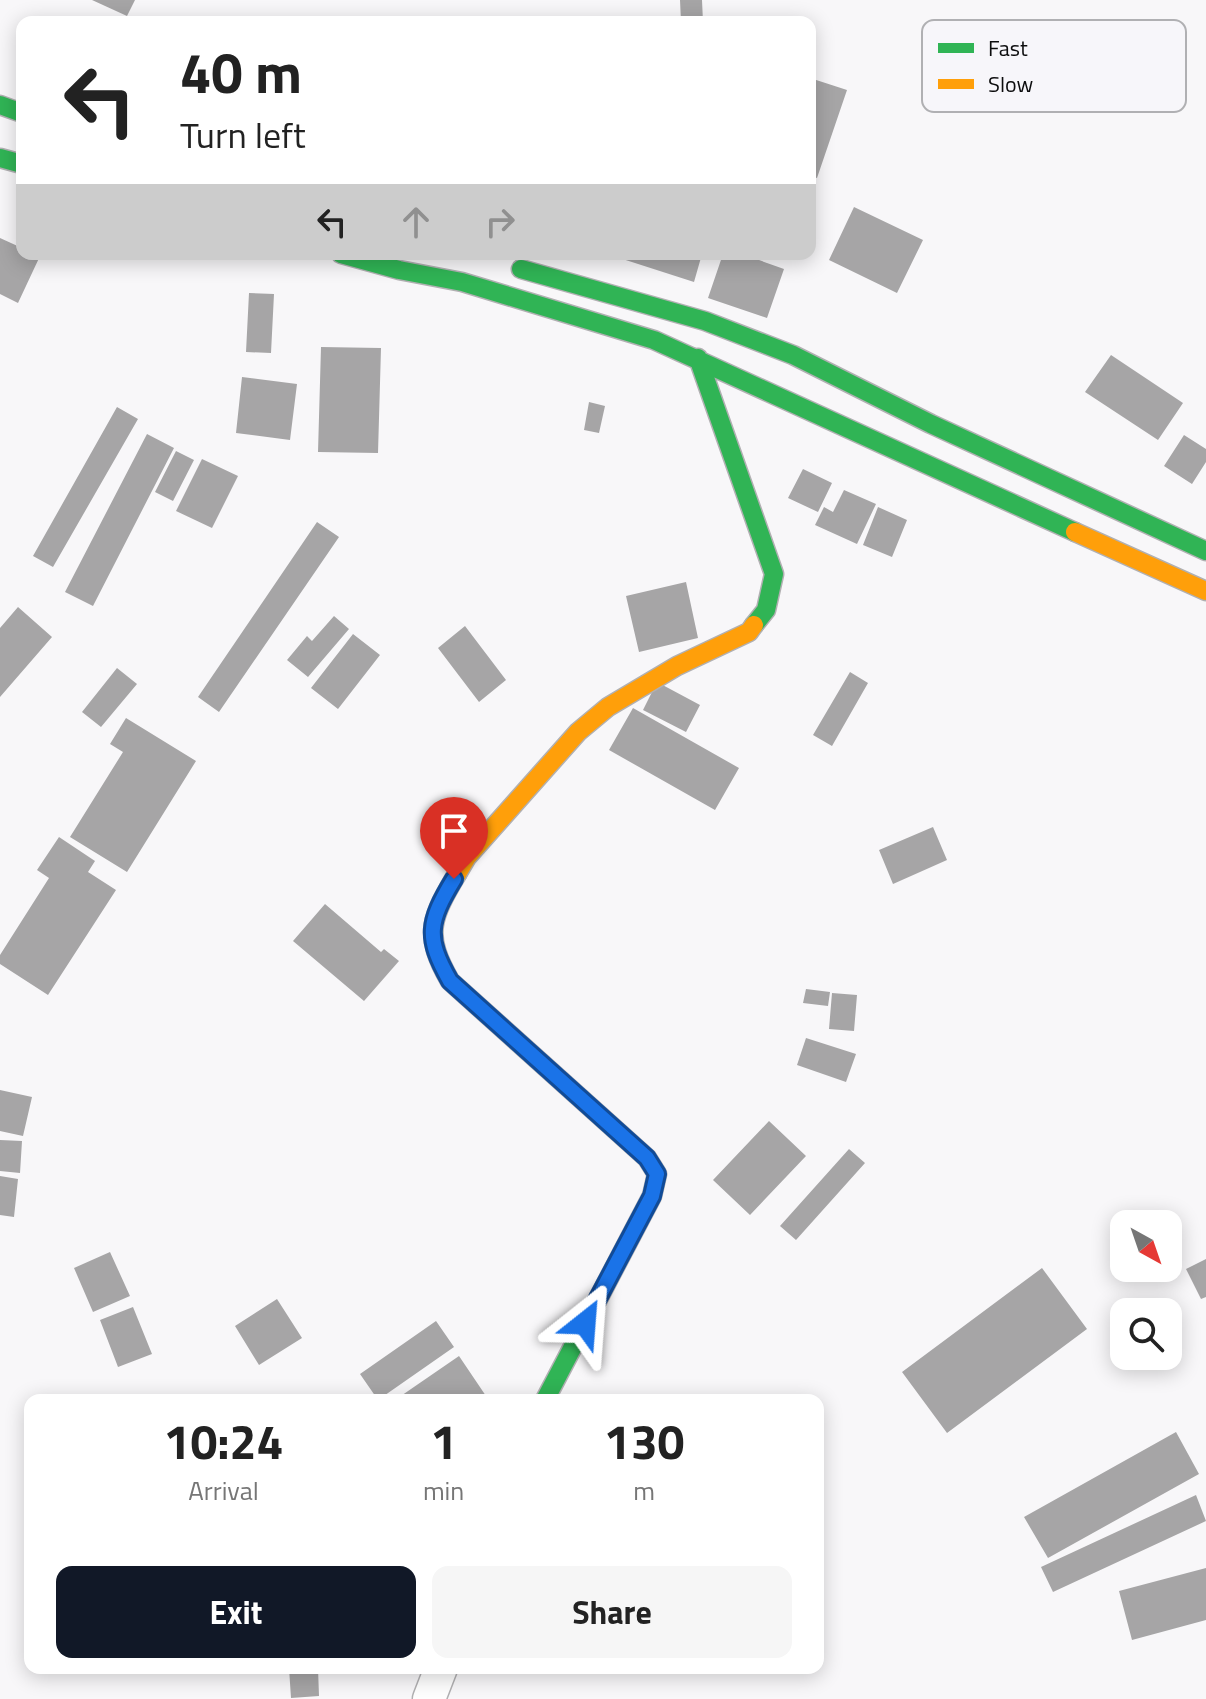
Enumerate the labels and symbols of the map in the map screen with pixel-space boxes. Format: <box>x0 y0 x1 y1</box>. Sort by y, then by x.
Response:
legend <box>922 20 1186 112</box>
text: Fast <box>988 31 1028 65</box>
text: Slow <box>988 67 1034 101</box>
pin <box>420 797 488 879</box>
north arrow <box>1110 1210 1182 1282</box>
position arrow <box>543 1281 627 1365</box>

